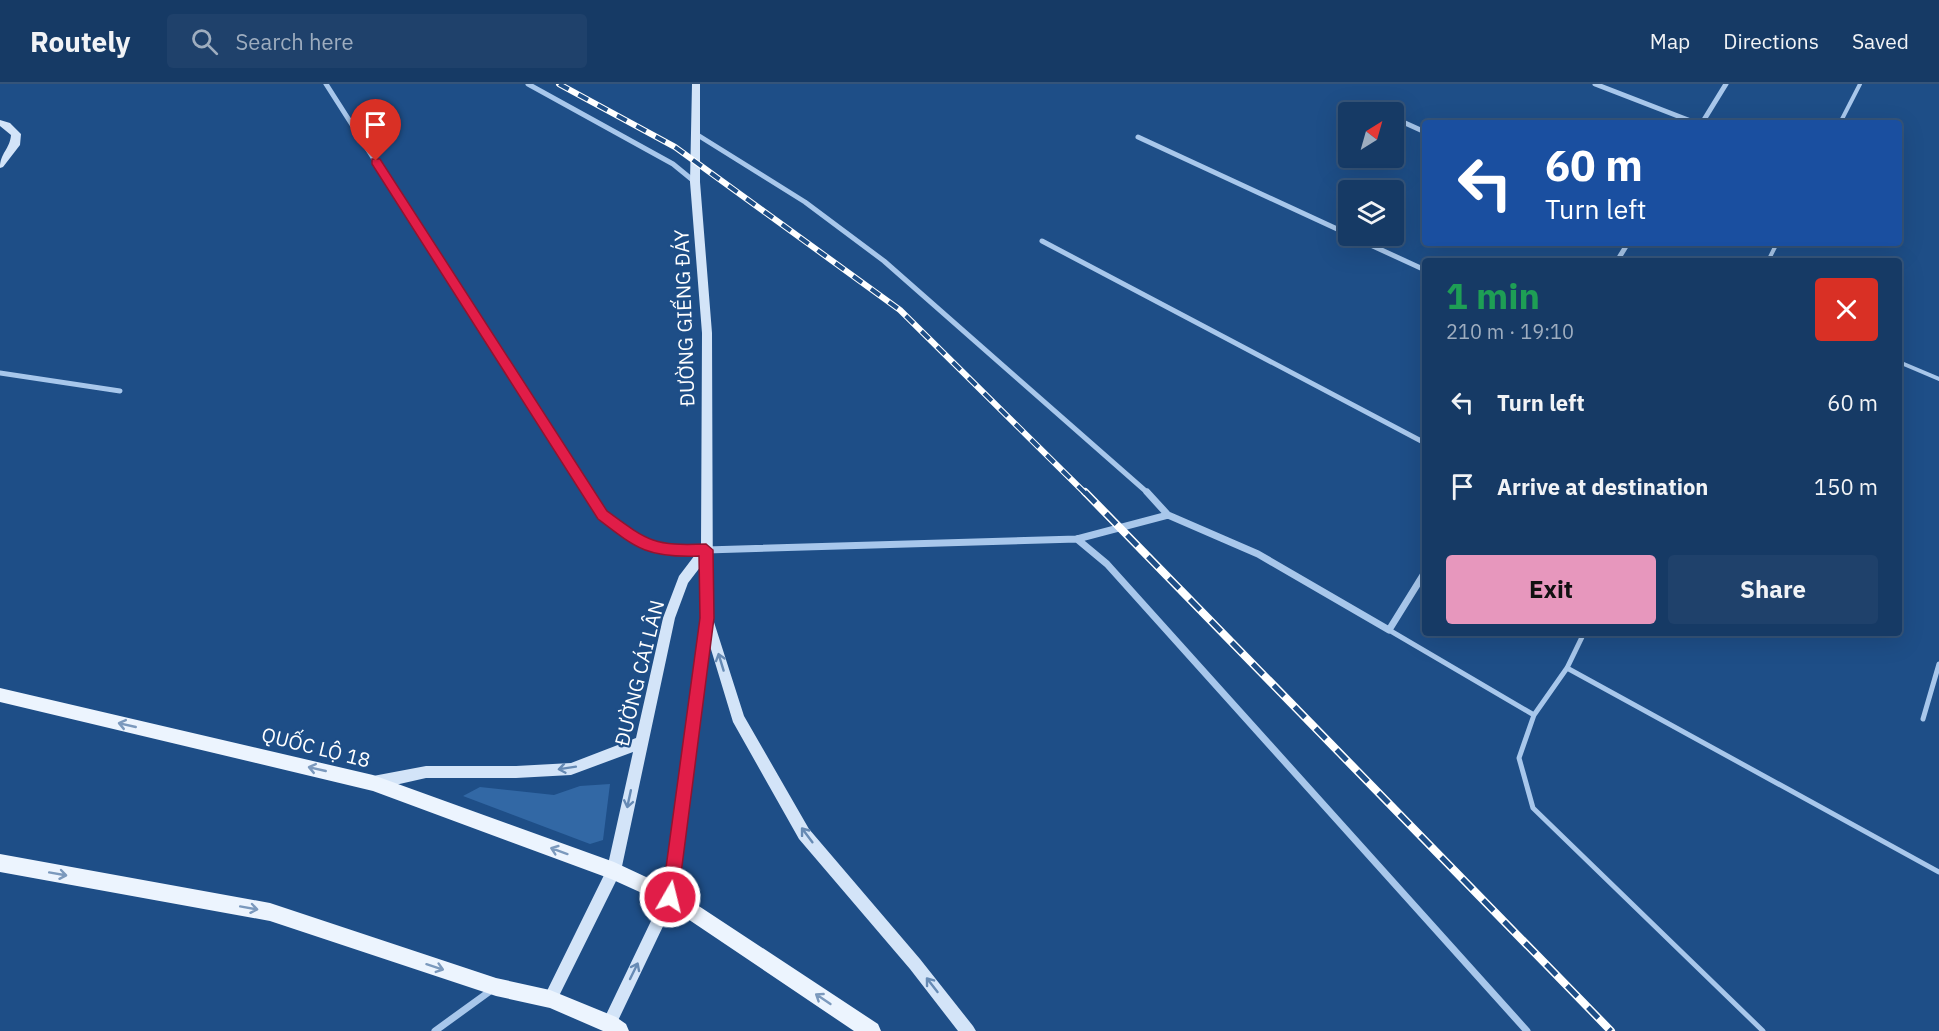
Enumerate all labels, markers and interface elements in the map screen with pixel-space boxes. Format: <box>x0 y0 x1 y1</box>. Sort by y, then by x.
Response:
search box <box>167 14 587 68</box>
text: Routely <box>30 23 131 60</box>
icon: search <box>188 25 221 58</box>
text: Search here <box>236 27 354 56</box>
text: Map <box>1650 27 1690 55</box>
text: Directions <box>1723 27 1819 55</box>
text: Saved <box>1852 27 1909 55</box>
pin <box>350 99 401 161</box>
north arrow <box>1338 102 1404 168</box>
map controls <box>1338 102 1404 246</box>
icon: arrive <box>359 108 392 141</box>
text: 60 m <box>1545 138 1643 193</box>
icon: left <box>1446 144 1524 222</box>
button: layers <box>1338 180 1404 246</box>
text: Turn left <box>1545 191 1646 226</box>
street label: ĐƯỜNG GIẾNG ĐÁY <box>665 229 701 407</box>
text: 1 min <box>1446 272 1540 319</box>
button: close <box>1815 278 1878 341</box>
text: 210 m · 19:10 <box>1446 318 1574 345</box>
icon: left <box>1446 386 1479 419</box>
text: Turn left <box>1497 388 1585 417</box>
text: 60 m <box>1827 388 1878 417</box>
icon: arrive <box>1446 470 1479 503</box>
text: Arrive at destination <box>1497 472 1708 501</box>
text: 150 m <box>1814 472 1878 501</box>
button: Exit <box>1446 555 1656 624</box>
button: Share <box>1668 555 1878 624</box>
street label: ĐƯỜNG CÁI LÂN <box>608 597 670 749</box>
one-way arrow <box>715 653 726 672</box>
one-way arrow <box>118 718 137 730</box>
street label: QUỐC LỘ 18 <box>259 718 374 774</box>
one-way arrow <box>558 762 577 773</box>
one-way arrow <box>307 763 326 775</box>
one-way arrow <box>623 789 635 808</box>
one-way arrow <box>801 828 813 844</box>
one-way arrow <box>550 844 569 855</box>
position arrow <box>638 865 702 929</box>
one-way arrow <box>47 869 67 880</box>
one-way arrow <box>239 903 259 914</box>
one-way arrow <box>425 962 444 973</box>
one-way arrow <box>629 962 641 980</box>
one-way arrow <box>926 977 939 993</box>
one-way arrow <box>814 992 831 1005</box>

